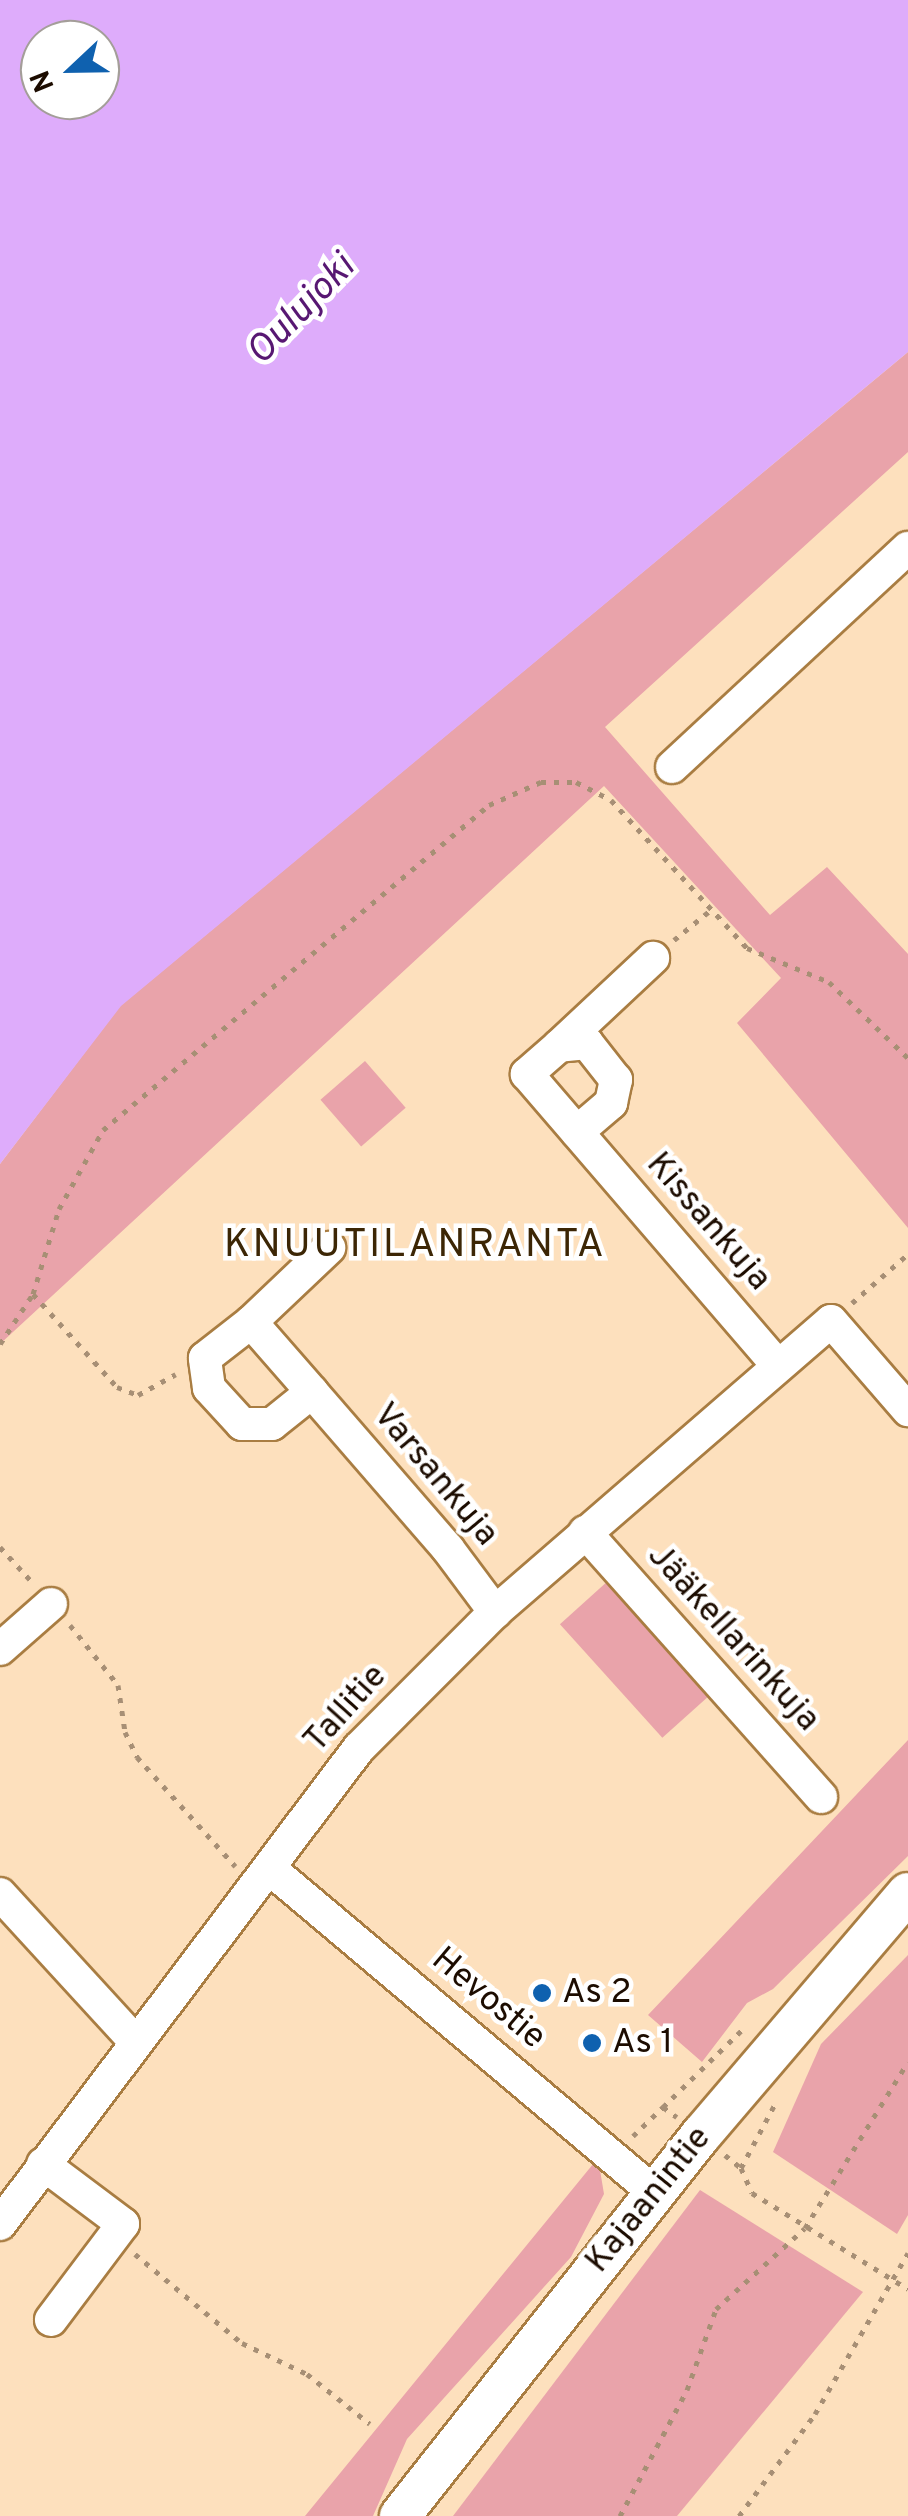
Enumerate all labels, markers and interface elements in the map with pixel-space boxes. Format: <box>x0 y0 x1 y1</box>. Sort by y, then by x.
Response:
north arrow <box>20 20 120 120</box>
text: N <box>24 64 64 97</box>
water label: Oulujoki <box>238 246 366 376</box>
street label: Kissankuja <box>637 1144 779 1300</box>
district label: KNUUTILANRANTA <box>224 1222 606 1270</box>
street label: Varsankuja <box>363 1395 507 1555</box>
street label: Jääkellarinkuja <box>638 1536 828 1740</box>
street label: Tallitie <box>296 1656 396 1762</box>
street label: Hevostie <box>422 1939 554 2059</box>
place label: As 2 <box>562 1972 632 2014</box>
marker: As 2 <box>531 1982 553 2004</box>
place label: As 1 <box>612 2022 673 2064</box>
marker: As 1 <box>581 2032 603 2054</box>
street label: Kajaanintie <box>577 2118 721 2282</box>

